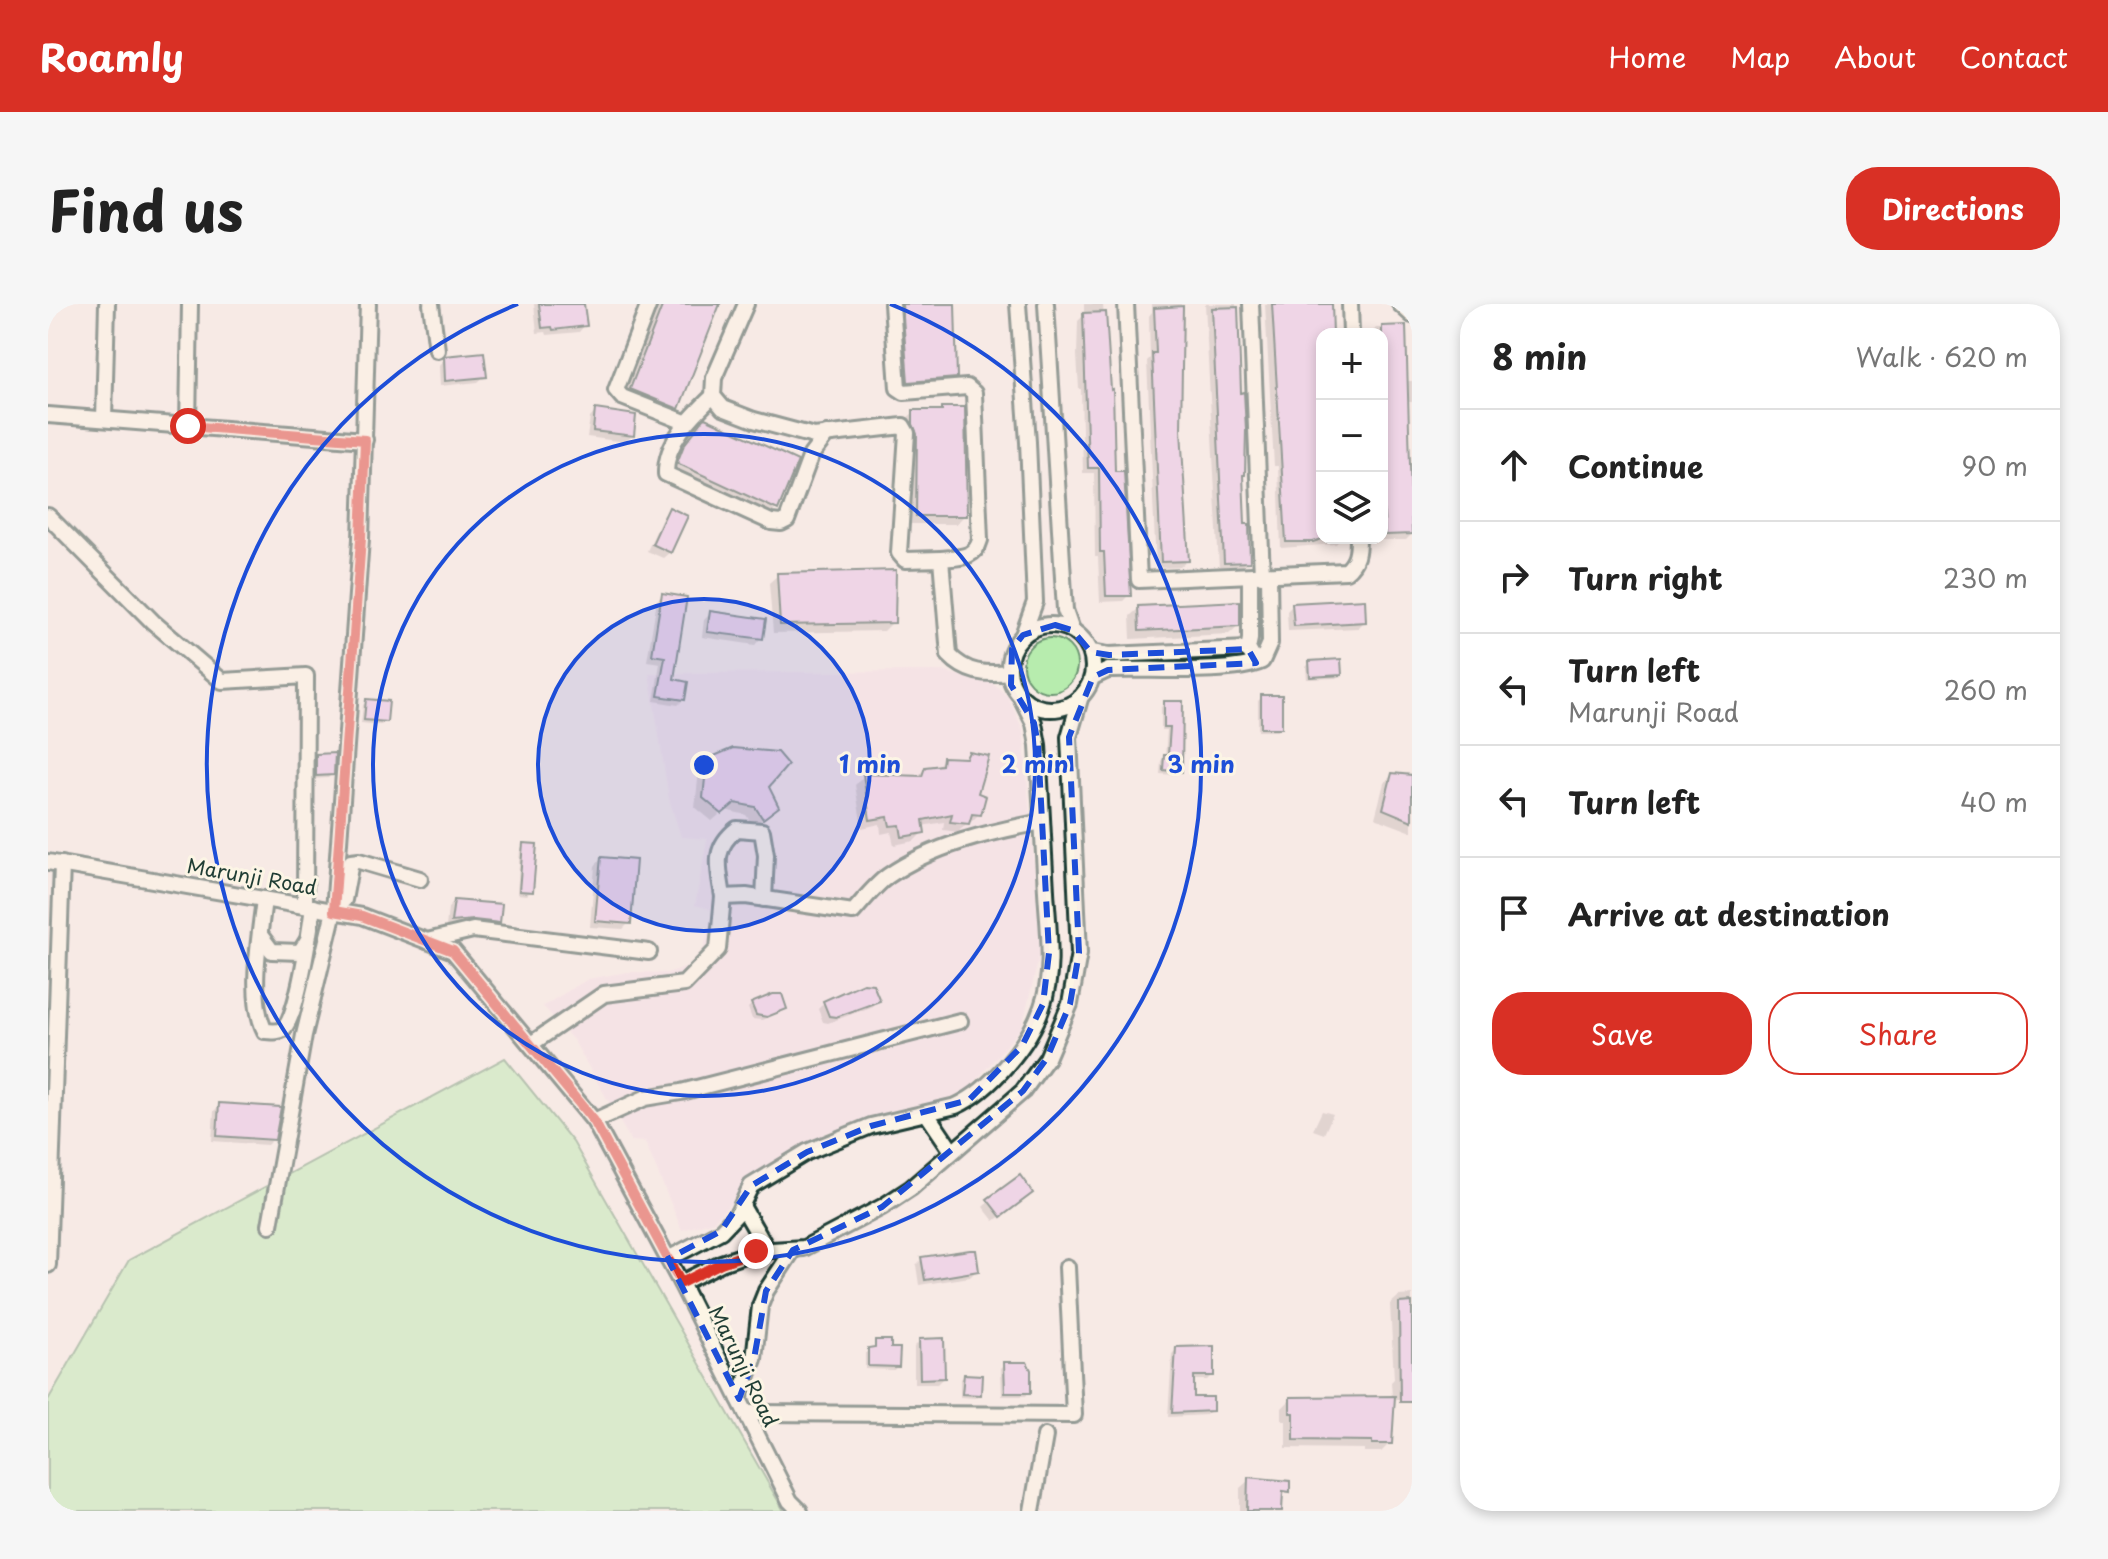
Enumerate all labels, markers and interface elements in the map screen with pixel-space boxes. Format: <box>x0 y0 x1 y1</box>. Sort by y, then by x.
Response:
text: Roamly <box>40 28 184 85</box>
text: Home <box>1608 35 1686 78</box>
text: Map <box>1730 35 1790 78</box>
text: About <box>1834 35 1916 78</box>
text: Contact <box>1960 35 2068 78</box>
text: Find us <box>48 166 244 251</box>
button: Directions <box>1846 167 2060 250</box>
map controls <box>1316 328 1388 544</box>
button: + <box>1316 328 1388 400</box>
text: 8 min <box>1492 330 1587 382</box>
text: Walk · 620 m <box>1856 337 2028 376</box>
button: − <box>1316 400 1388 472</box>
route start <box>170 408 206 444</box>
icon: ahead <box>1492 443 1536 487</box>
text: Continue <box>1568 443 1703 488</box>
text: 90 m <box>1961 446 2028 485</box>
button: layers <box>1316 472 1388 544</box>
icon: right <box>1492 555 1536 599</box>
text: Turn right <box>1568 555 1723 600</box>
text: 230 m <box>1943 558 2028 597</box>
text: Turn left <box>1568 647 1700 692</box>
icon: left <box>1492 667 1536 711</box>
text: 260 m <box>1944 670 2028 709</box>
text: Marunji Road <box>1568 692 1739 731</box>
text: 1 min <box>839 745 901 781</box>
text: 2 min <box>1001 745 1069 781</box>
text: 3 min <box>1167 745 1235 781</box>
centre of rings <box>690 751 718 779</box>
icon: left <box>1492 779 1536 823</box>
text: Turn left <box>1568 779 1700 824</box>
text: 40 m <box>1960 782 2028 821</box>
street label: Marunji Road <box>185 850 319 902</box>
icon: arrive <box>1492 891 1536 935</box>
text: Arrive at destination <box>1568 891 1890 936</box>
button: Save <box>1492 992 1752 1075</box>
button: Share <box>1768 992 2028 1075</box>
route end <box>738 1233 774 1269</box>
street label: Marunji Road <box>702 1300 786 1432</box>

